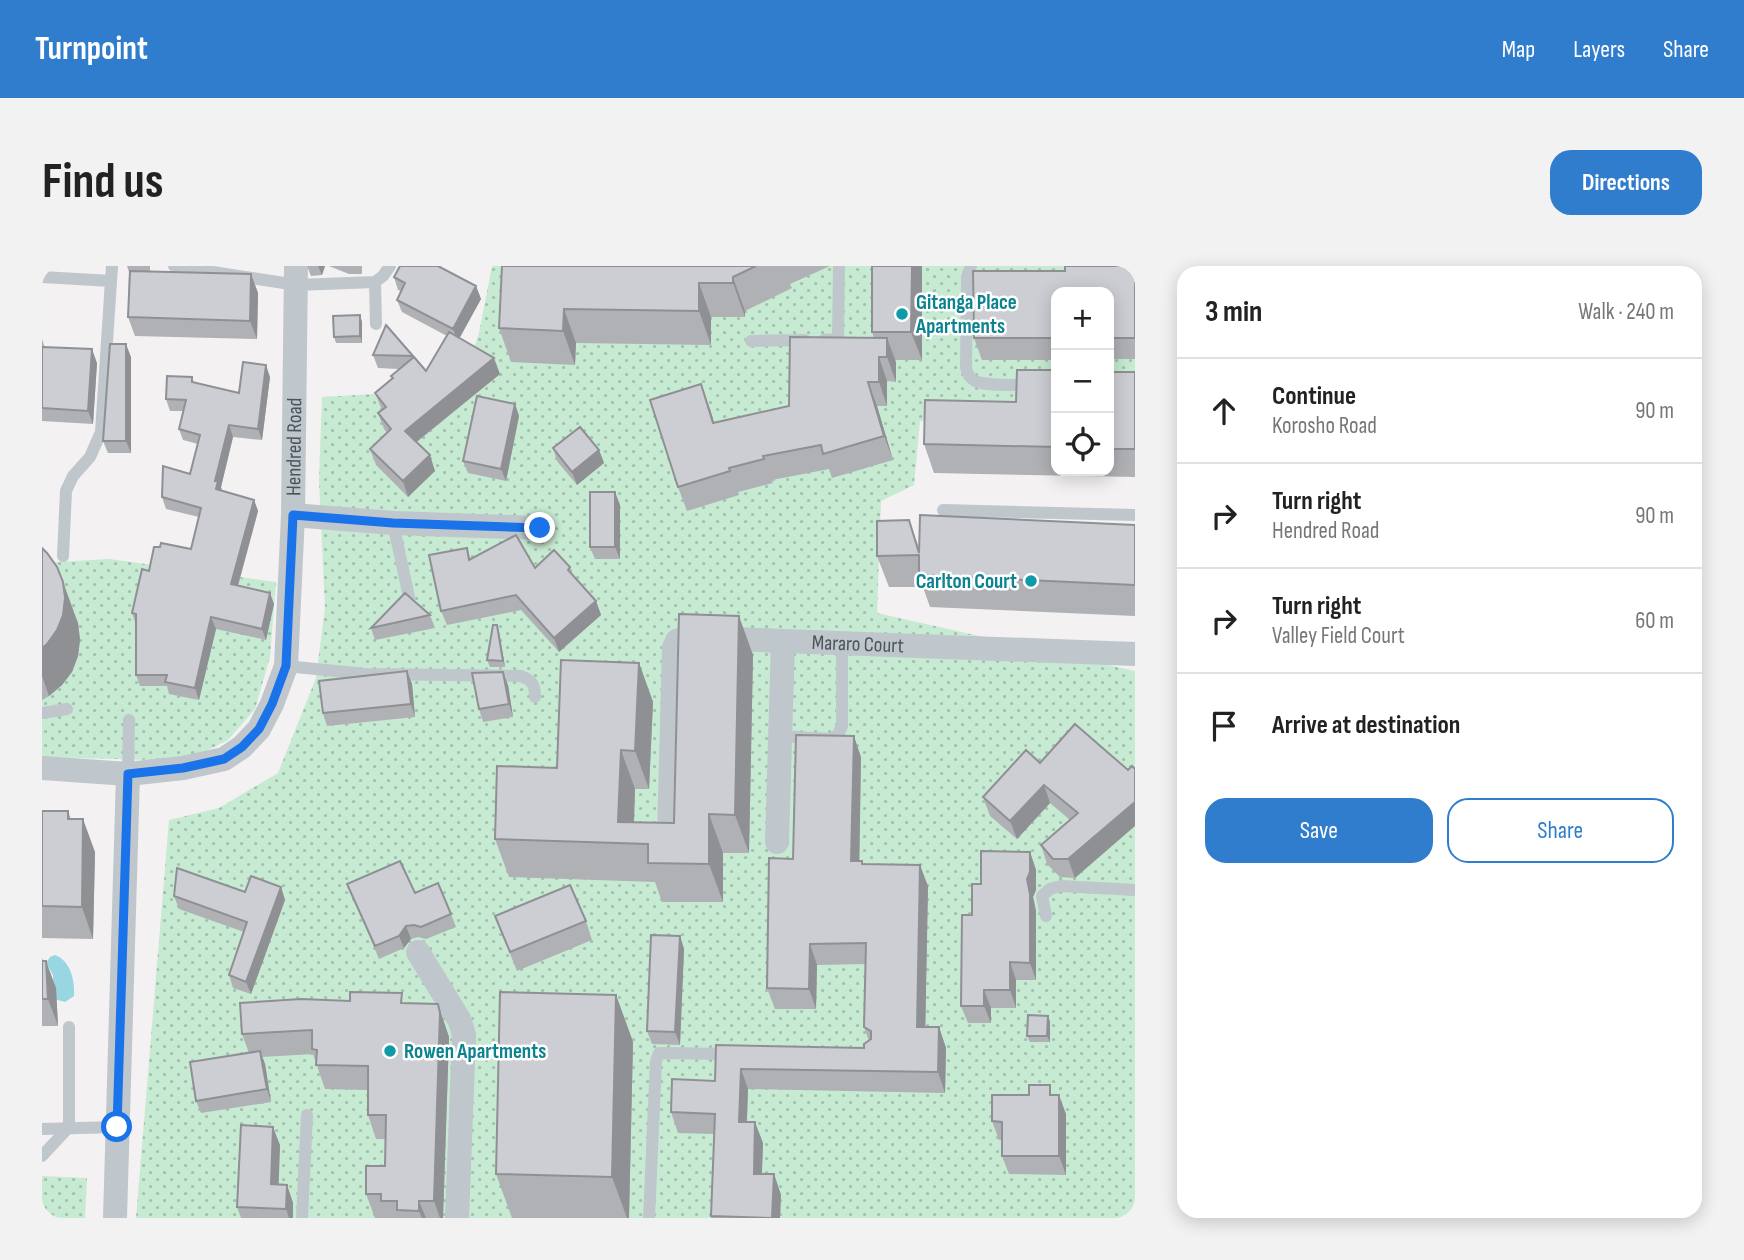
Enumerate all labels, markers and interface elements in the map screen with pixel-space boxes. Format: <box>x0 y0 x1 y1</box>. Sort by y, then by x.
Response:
text: Turnpoint <box>35 29 148 69</box>
text: Map <box>1502 35 1535 64</box>
text: Layers <box>1573 35 1625 64</box>
text: Share <box>1663 35 1709 64</box>
button: Directions <box>1550 150 1702 215</box>
text: Find us <box>42 153 164 212</box>
map controls <box>1051 287 1114 476</box>
button: + <box>1051 287 1114 350</box>
place label: Gitanga Place Apartments <box>915 290 1017 339</box>
text: 3 min <box>1205 294 1262 330</box>
text: Walk · 240 m <box>1578 298 1674 326</box>
marker: Gitanga Place Apartments <box>894 306 910 322</box>
button: − <box>1051 350 1114 413</box>
text: Continue <box>1272 381 1356 412</box>
icon: ahead <box>1205 392 1243 430</box>
text: 90 m <box>1635 397 1674 425</box>
street label: Hendred Road <box>281 398 307 496</box>
text: Korosho Road <box>1272 412 1377 440</box>
button: locate <box>1051 413 1114 476</box>
text: Turn right <box>1272 486 1361 517</box>
icon: right <box>1205 497 1243 535</box>
text: 90 m <box>1635 502 1674 530</box>
route end <box>524 512 555 543</box>
text: Hendred Road <box>1272 517 1379 545</box>
place label: Carlton Court <box>916 569 1017 594</box>
marker: Carlton Court <box>1023 573 1039 589</box>
text: Turn right <box>1272 591 1361 622</box>
icon: right <box>1205 602 1243 640</box>
text: 60 m <box>1635 607 1674 635</box>
text: Valley Field Court <box>1272 622 1405 650</box>
street label: Mararo Court <box>811 630 904 658</box>
icon: arrive <box>1205 707 1243 745</box>
text: Arrive at destination <box>1272 710 1460 741</box>
button: Save <box>1205 798 1433 863</box>
button: Share <box>1447 798 1674 863</box>
place label: Rowen Apartments <box>404 1039 546 1064</box>
marker: Rowen Apartments <box>382 1043 398 1059</box>
route start <box>101 1111 132 1142</box>

